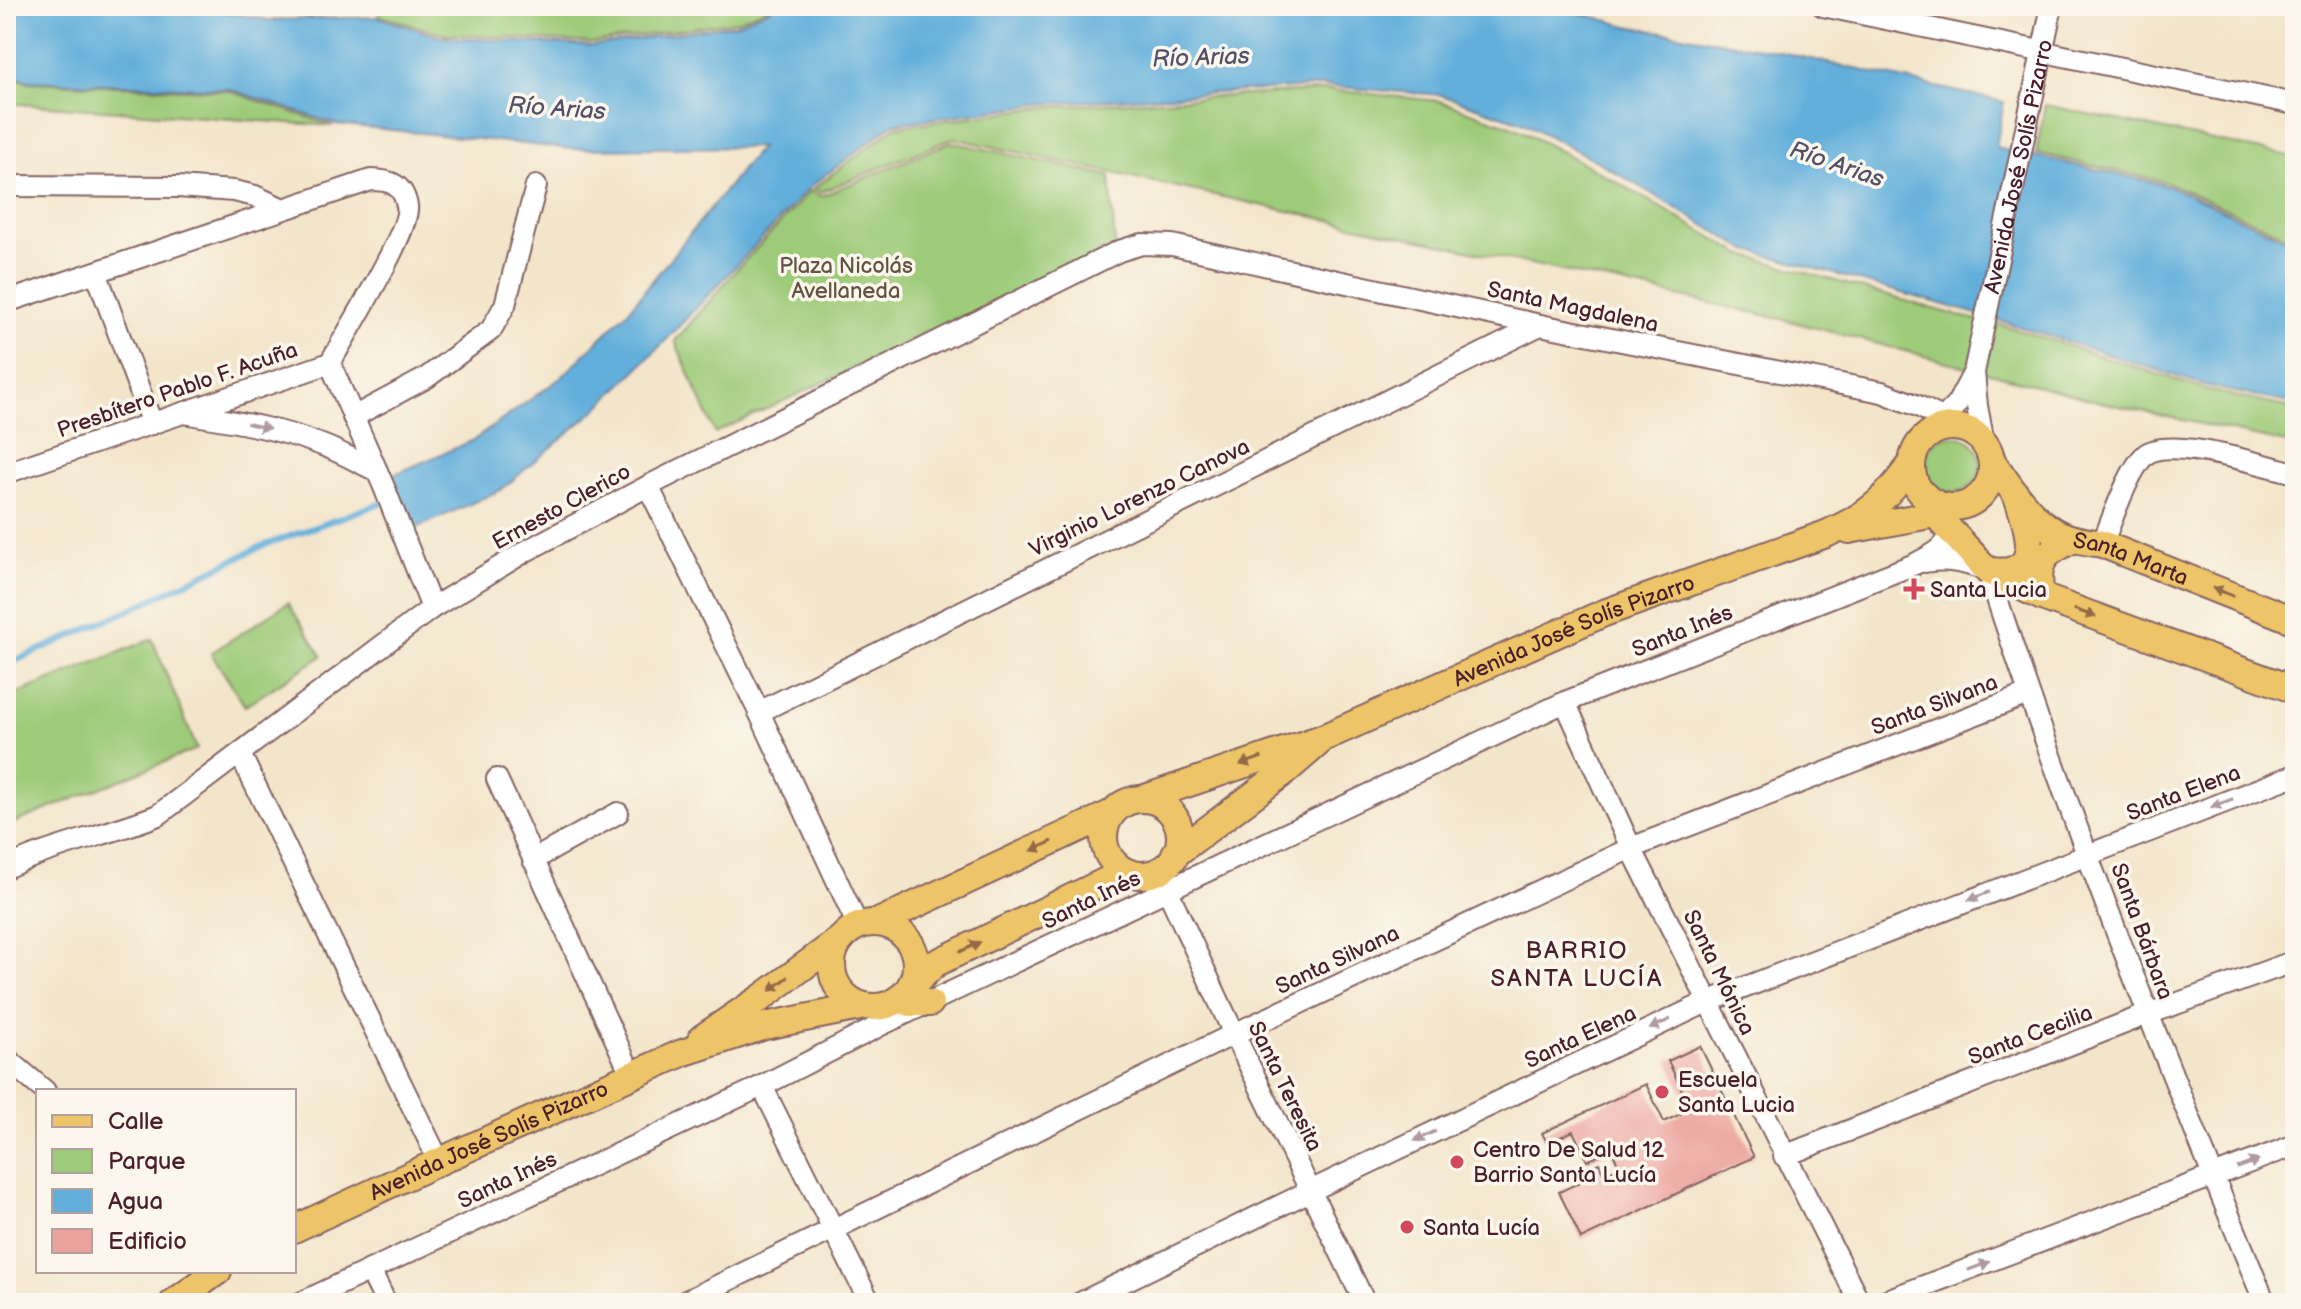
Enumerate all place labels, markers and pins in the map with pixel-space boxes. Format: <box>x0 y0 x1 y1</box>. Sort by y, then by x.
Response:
place label: Santa Lucia <box>1930 577 2047 604</box>
marker: Santa Lucia <box>1905 580 1923 598</box>
place label: Escuela Santa Lucia <box>1678 1067 1795 1119</box>
marker: Escuela Santa Lucia <box>1653 1083 1671 1101</box>
place label: Centro De Salud 12 Barrio Santa Lucía <box>1473 1137 1664 1189</box>
marker: Centro De Salud 12 Barrio Santa Lucía <box>1448 1153 1466 1171</box>
place label: Santa Lucía <box>1423 1215 1540 1242</box>
marker: Santa Lucía <box>1398 1218 1416 1236</box>

